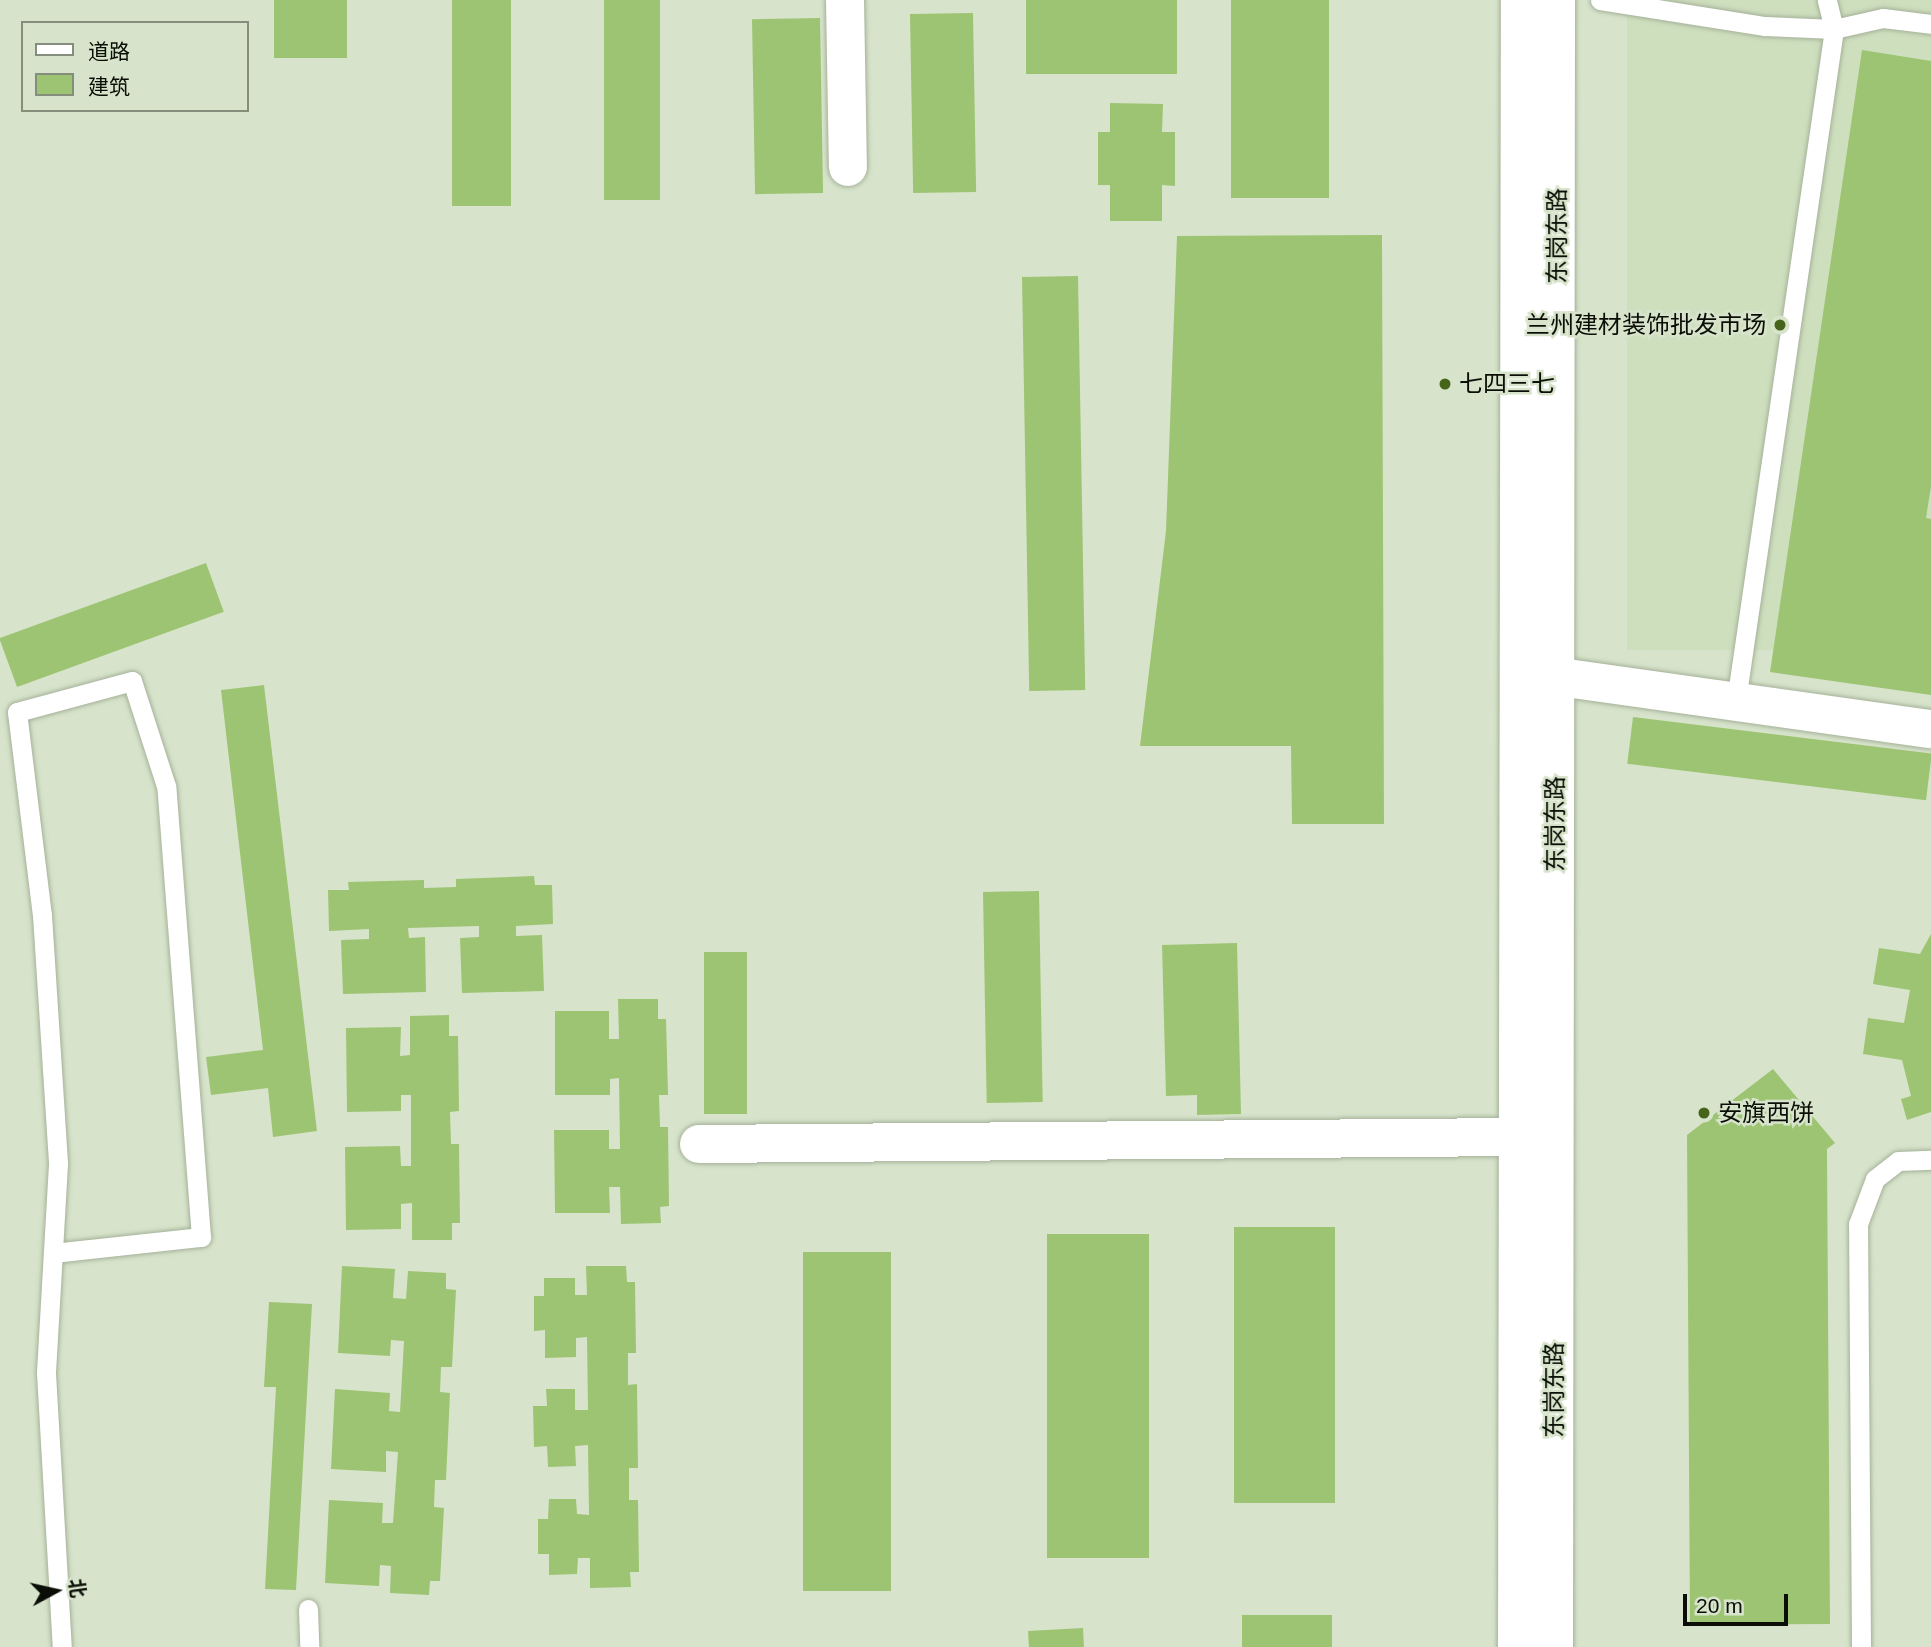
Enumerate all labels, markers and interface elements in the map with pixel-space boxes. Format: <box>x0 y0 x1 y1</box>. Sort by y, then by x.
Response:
legend <box>21 21 248 112</box>
text: 道路 <box>88 40 130 63</box>
text: 建筑 <box>88 75 130 98</box>
street label: 东岗东路 <box>1543 188 1571 284</box>
place label: 兰州建材装饰批发市场 <box>1526 311 1766 339</box>
marker: 兰州建材装饰批发市场 <box>1772 317 1788 333</box>
place label: 七四三七 <box>1459 370 1555 398</box>
marker: 七四三七 <box>1437 376 1453 392</box>
street label: 东岗东路 <box>1541 776 1569 872</box>
place label: 安旗西饼 <box>1718 1099 1814 1127</box>
marker: 安旗西饼 <box>1696 1105 1712 1121</box>
street label: 东岗东路 <box>1540 1342 1568 1438</box>
north arrow <box>21 1556 91 1626</box>
text: 北 <box>66 1577 89 1599</box>
scale bar <box>1686 1580 1791 1624</box>
text: 20 m <box>1696 1594 1743 1617</box>

